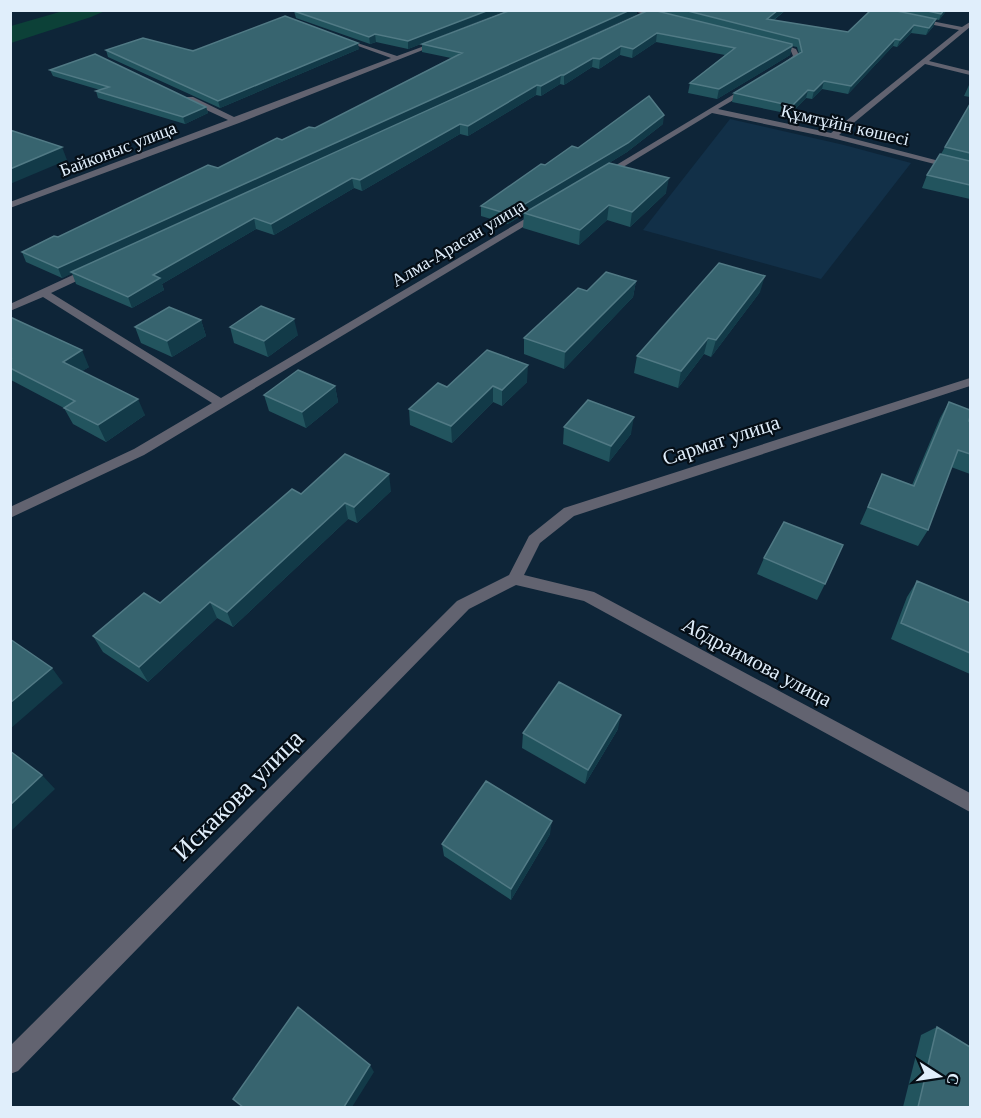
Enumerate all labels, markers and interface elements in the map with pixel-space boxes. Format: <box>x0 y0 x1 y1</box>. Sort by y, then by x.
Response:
street label: Құмтұйiн көшесі <box>779 101 911 149</box>
street label: Байконыс улица <box>57 118 179 180</box>
street label: Алма-Арасан улица <box>388 195 528 291</box>
street label: Сармат улица <box>659 410 783 470</box>
street label: Абдраимова улица <box>678 612 836 712</box>
street label: Искакова улица <box>167 723 310 866</box>
north arrow <box>909 1046 969 1106</box>
text: С <box>944 1072 963 1086</box>

